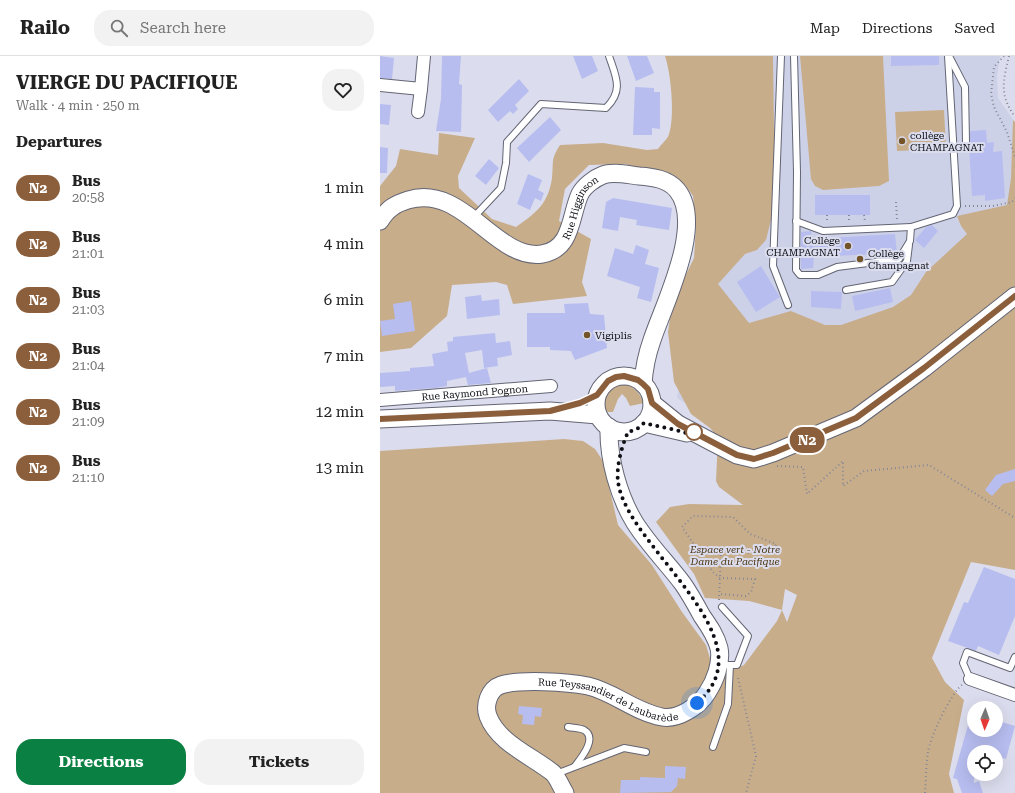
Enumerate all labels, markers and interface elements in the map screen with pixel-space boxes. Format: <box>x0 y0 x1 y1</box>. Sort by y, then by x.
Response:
search box <box>94 10 374 46</box>
text: Railo <box>20 16 70 39</box>
icon: search <box>108 17 130 39</box>
text: Search here <box>140 19 226 37</box>
text: Map <box>810 20 840 36</box>
text: Directions <box>862 20 932 36</box>
text: Saved <box>954 20 995 36</box>
button: heart <box>322 69 364 111</box>
text: VIERGE DU PACIFIQUE <box>16 71 238 94</box>
text: Walk · 4 min · 250 m <box>16 98 140 113</box>
place label: collège CHAMPAGNAT <box>910 130 984 153</box>
text: Departures <box>16 133 102 151</box>
marker: collège CHAMPAGNAT <box>897 136 907 146</box>
text: Bus <box>72 172 100 190</box>
street label: Rue Higginson <box>560 173 601 242</box>
text: 1 min <box>324 179 364 197</box>
text: N2 <box>29 180 47 196</box>
text: 20:58 <box>72 190 104 205</box>
text: Bus <box>72 228 100 246</box>
text: 4 min <box>324 235 364 253</box>
place label: Collège CHAMPAGNAT <box>766 235 841 258</box>
text: N2 <box>29 236 47 252</box>
marker: Collège CHAMPAGNAT <box>843 241 853 251</box>
text: 21:01 <box>72 246 104 261</box>
place label: Collège Champagnat <box>868 248 929 271</box>
marker: Collège Champagnat <box>855 254 865 264</box>
text: Bus <box>72 284 100 302</box>
text: 6 min <box>324 291 364 309</box>
text: N2 <box>29 292 47 308</box>
text: 21:03 <box>72 302 104 317</box>
marker: Vigiplis <box>582 330 592 340</box>
place label: Vigiplis <box>595 330 632 341</box>
text: Bus <box>72 340 100 358</box>
text: 7 min <box>324 347 364 365</box>
text: N2 <box>29 348 47 364</box>
text: 21:04 <box>72 358 104 373</box>
street label: Rue Raymond Pognon <box>421 383 529 403</box>
text: Bus <box>72 396 100 414</box>
text: 12 min <box>315 403 364 421</box>
text: N2 <box>29 404 47 420</box>
text: 21:09 <box>72 414 104 429</box>
unlabelled marker <box>685 423 703 441</box>
line badge: N2 <box>789 427 825 453</box>
text: N2 <box>798 432 816 448</box>
text: Bus <box>72 452 100 470</box>
text: 13 min <box>315 459 364 477</box>
text: N2 <box>29 460 47 476</box>
text: 21:10 <box>72 470 104 485</box>
park label: Espace vert - Notre Dame du Pacifique <box>689 544 780 567</box>
street label: Rue Teyssandier de Laubarède <box>538 677 680 724</box>
your location <box>687 693 707 713</box>
north arrow <box>967 701 1003 737</box>
map controls <box>967 701 1003 781</box>
button: Directions <box>16 739 186 785</box>
button: Tickets <box>194 739 364 785</box>
button: locate <box>967 745 1003 781</box>

